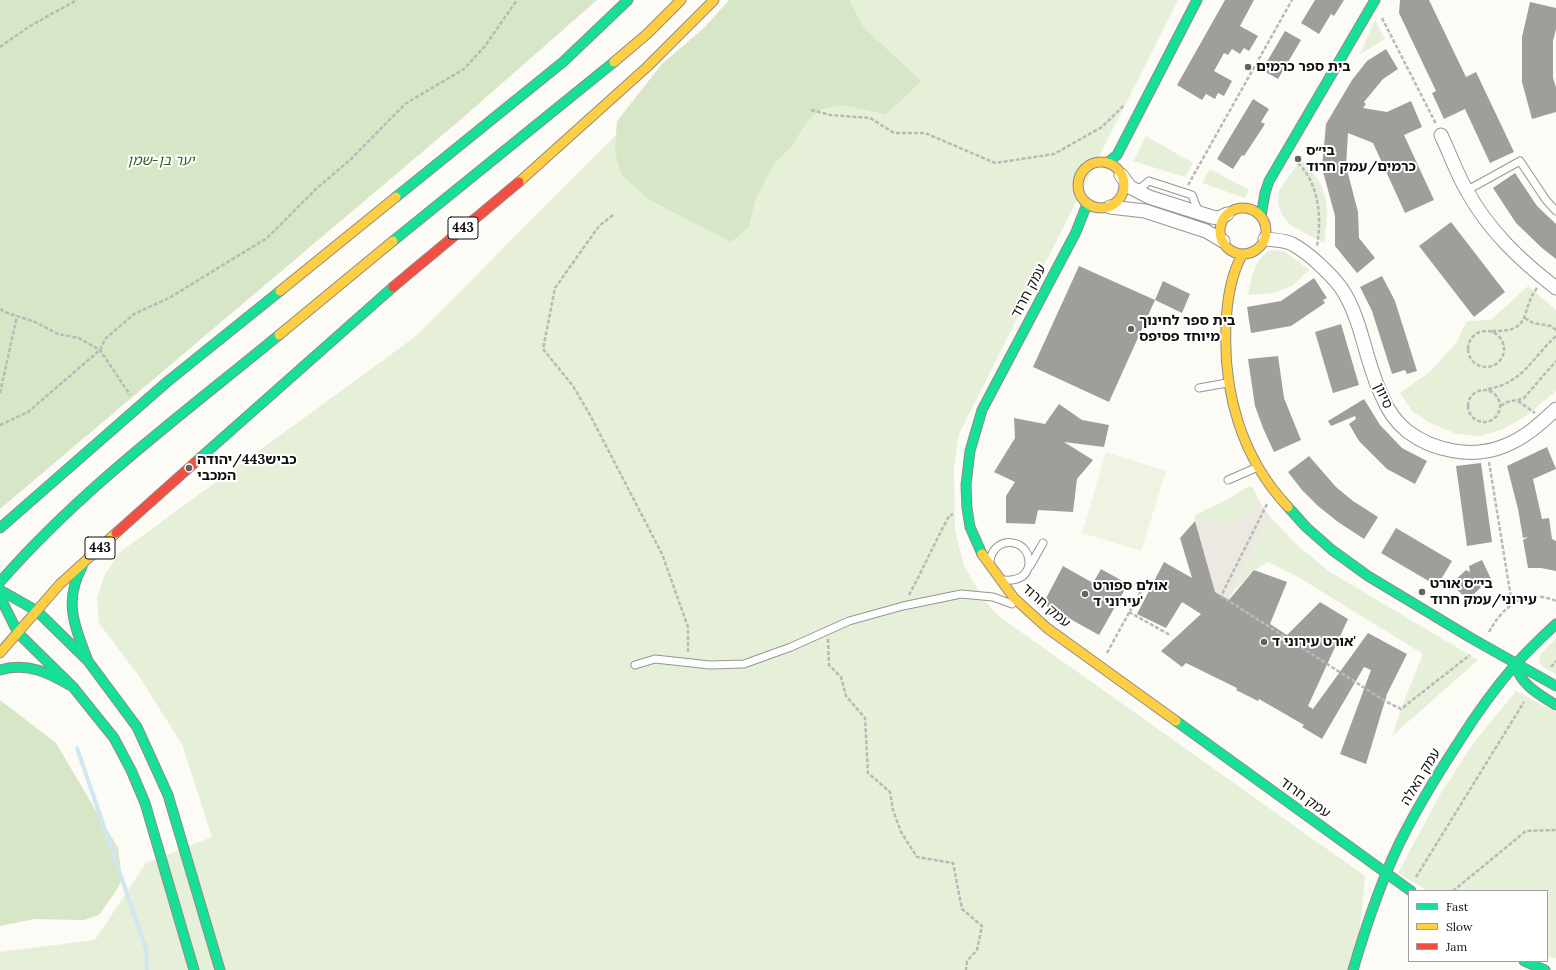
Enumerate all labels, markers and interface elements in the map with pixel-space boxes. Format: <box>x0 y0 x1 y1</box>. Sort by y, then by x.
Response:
place label: בית ספר כרמים <box>1256 59 1351 75</box>
marker: בית ספר כרמים <box>1243 62 1253 72</box>
place label: בי״ס כרמים/עמק חרוד <box>1306 143 1416 176</box>
park label: יער בן-שמן <box>128 153 194 169</box>
marker: בי״ס כרמים/עמק חרוד <box>1293 154 1303 164</box>
road number: 443 <box>448 217 478 239</box>
street label: עמק חרוד <box>1008 261 1050 321</box>
place label: בית ספר לחינוך מיוחד פסיפס <box>1139 313 1235 346</box>
marker: בית ספר לחינוך מיוחד פסיפס <box>1126 324 1136 334</box>
street label: סיוון <box>1370 381 1396 411</box>
place label: כביש443/יהודה המכבי <box>197 452 297 484</box>
marker: כביש443/יהודה המכבי <box>184 463 194 473</box>
road number: 443 <box>85 537 115 559</box>
place label: בי״ס אורט עירוני/עמק חרוד <box>1430 576 1537 608</box>
place label: אולם ספורט עירוני ד' <box>1093 578 1168 610</box>
street label: עמק חרוד <box>1018 581 1074 631</box>
marker: בי״ס אורט עירוני/עמק חרוד <box>1417 587 1427 597</box>
marker: אולם ספורט עירוני ד' <box>1080 589 1090 599</box>
place label: אורט עירוני ד' <box>1272 634 1356 650</box>
marker: אורט עירוני ד' <box>1259 637 1269 647</box>
street label: עמק האלה <box>1397 745 1445 809</box>
street label: עמק חרוד <box>1276 774 1334 822</box>
legend <box>1408 890 1548 962</box>
text: Fast <box>1446 899 1469 914</box>
text: Slow <box>1446 919 1473 934</box>
text: Jam <box>1446 939 1467 954</box>

